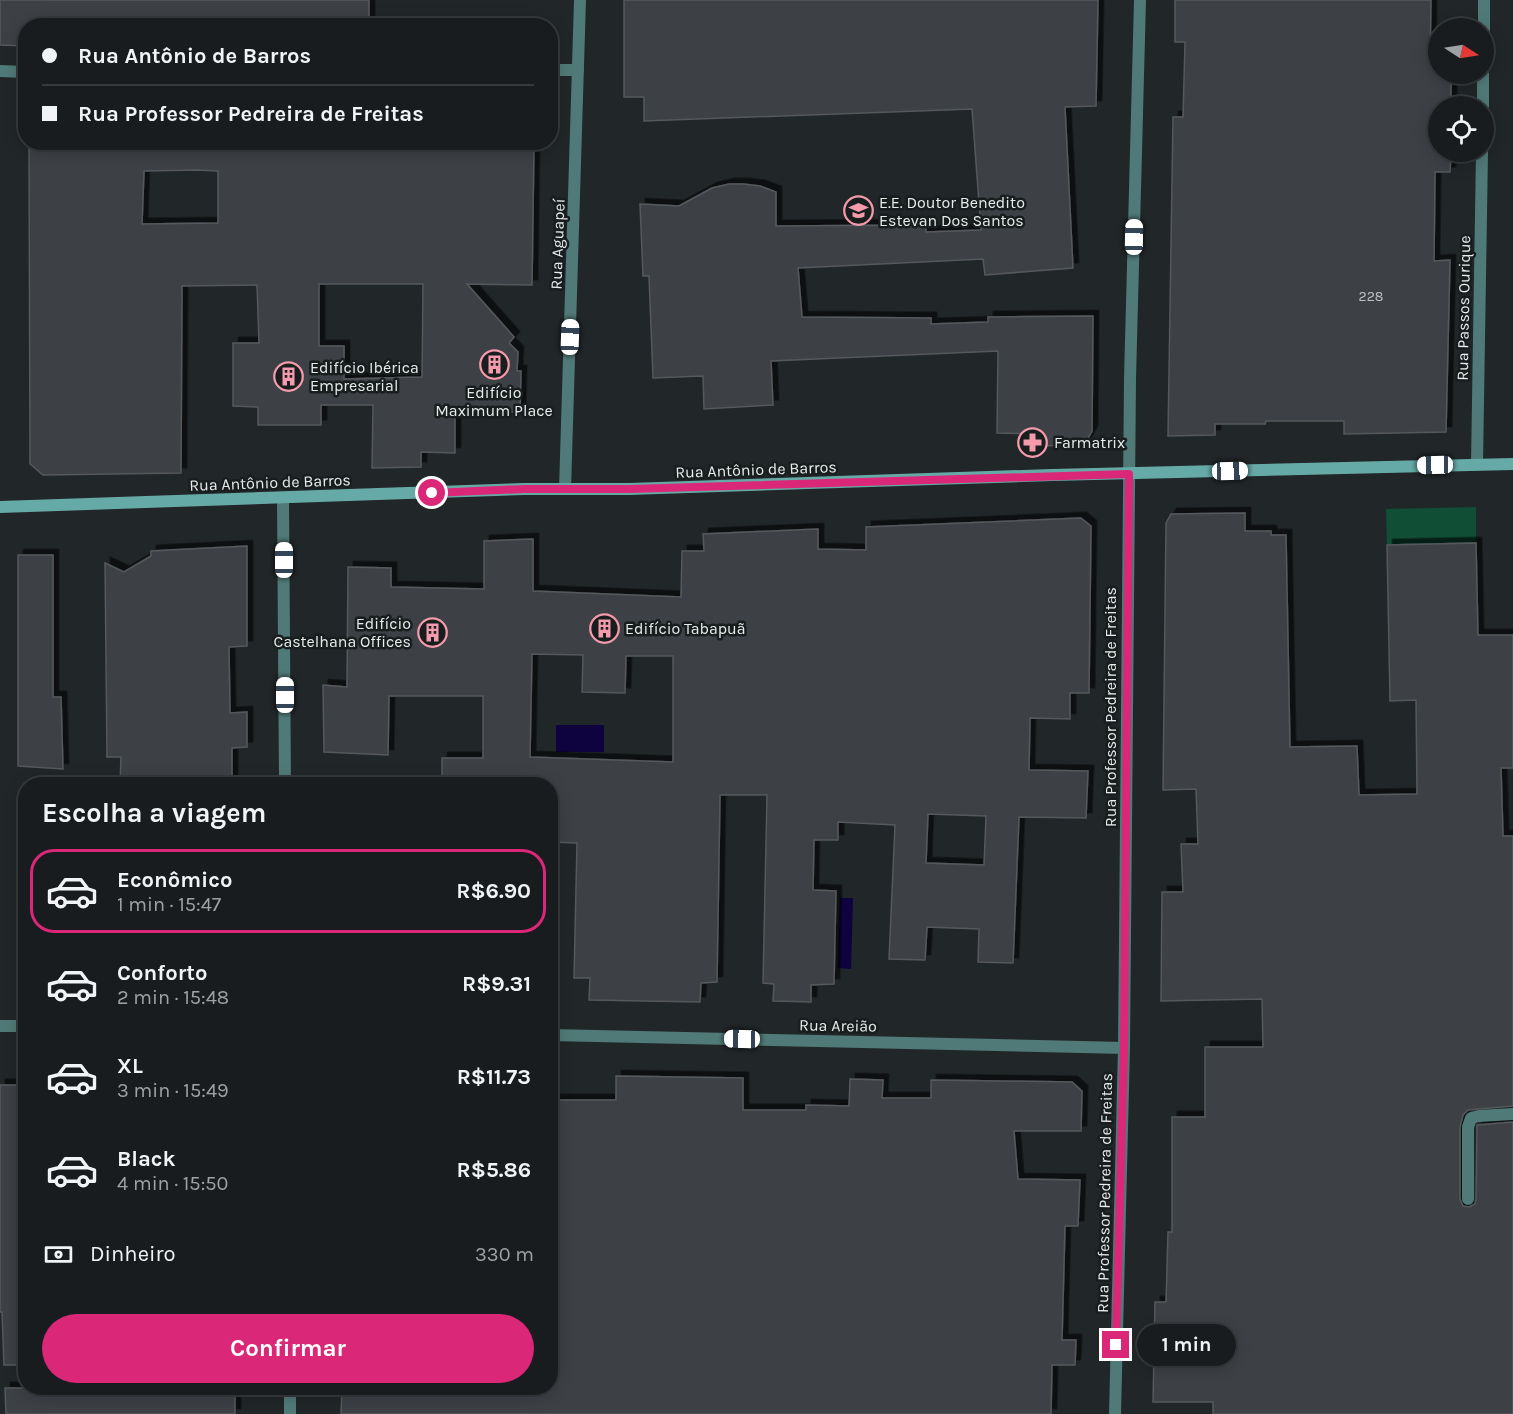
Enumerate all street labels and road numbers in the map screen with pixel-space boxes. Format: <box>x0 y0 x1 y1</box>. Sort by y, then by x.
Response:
street label: Rua Aguapeí <box>546 198 569 290</box>
street label: Rua Passos Ourique <box>1453 235 1474 381</box>
street label: Rua Antônio de Barros <box>675 457 837 482</box>
street label: Rua Antônio de Barros <box>189 470 351 495</box>
street label: Rua Professor Pedreira de Freitas <box>1101 587 1120 827</box>
street label: Rua Areião <box>799 1015 877 1036</box>
street label: Rua Professor Pedreira de Freitas <box>1093 1073 1116 1313</box>

